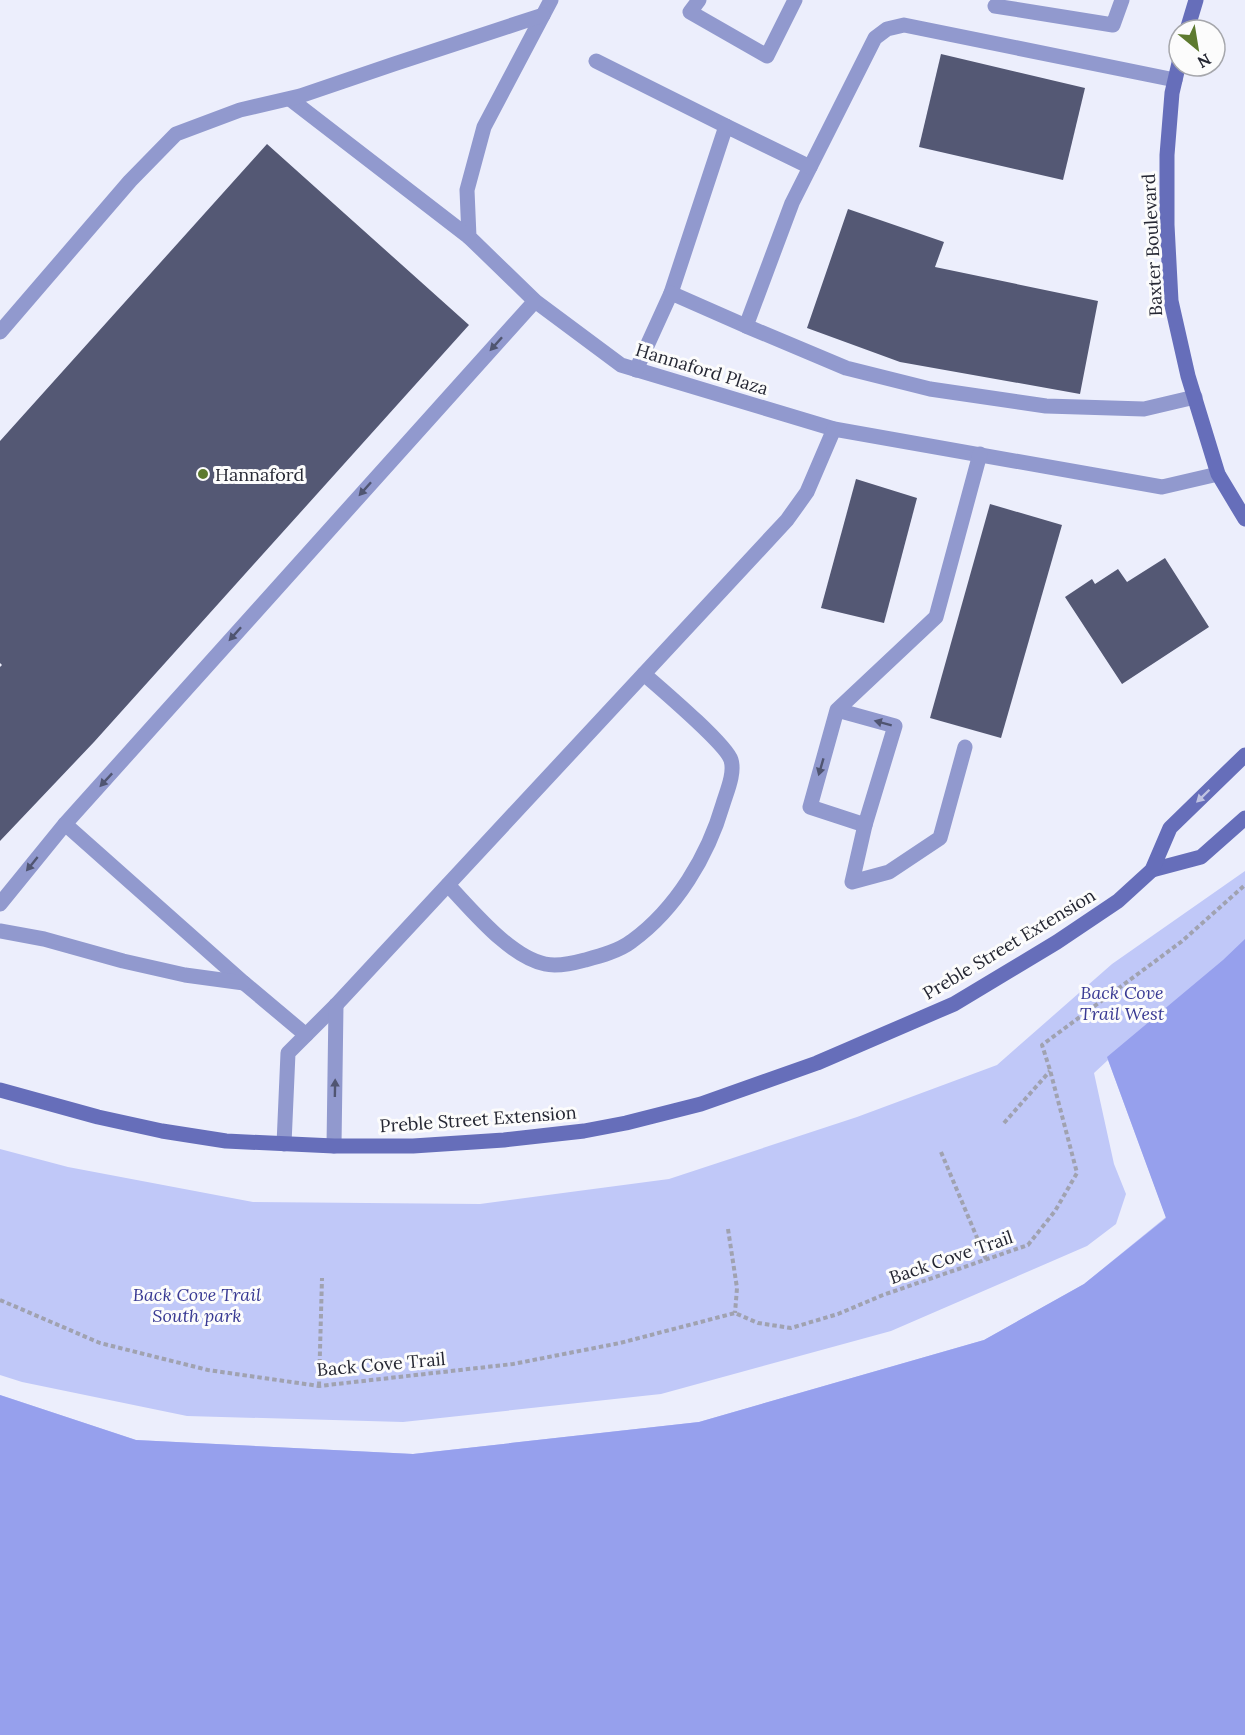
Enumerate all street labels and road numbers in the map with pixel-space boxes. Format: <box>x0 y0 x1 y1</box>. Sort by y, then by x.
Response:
street label: Baxter Boulevard <box>1137 173 1167 317</box>
street label: Hannaford Plaza <box>633 338 771 400</box>
street label: Preble Street Extension <box>919 883 1099 1005</box>
street label: Preble Street Extension <box>379 1101 577 1137</box>
street label: Back Cove Trail <box>886 1225 1016 1289</box>
street label: Back Cove Trail <box>316 1347 446 1381</box>

